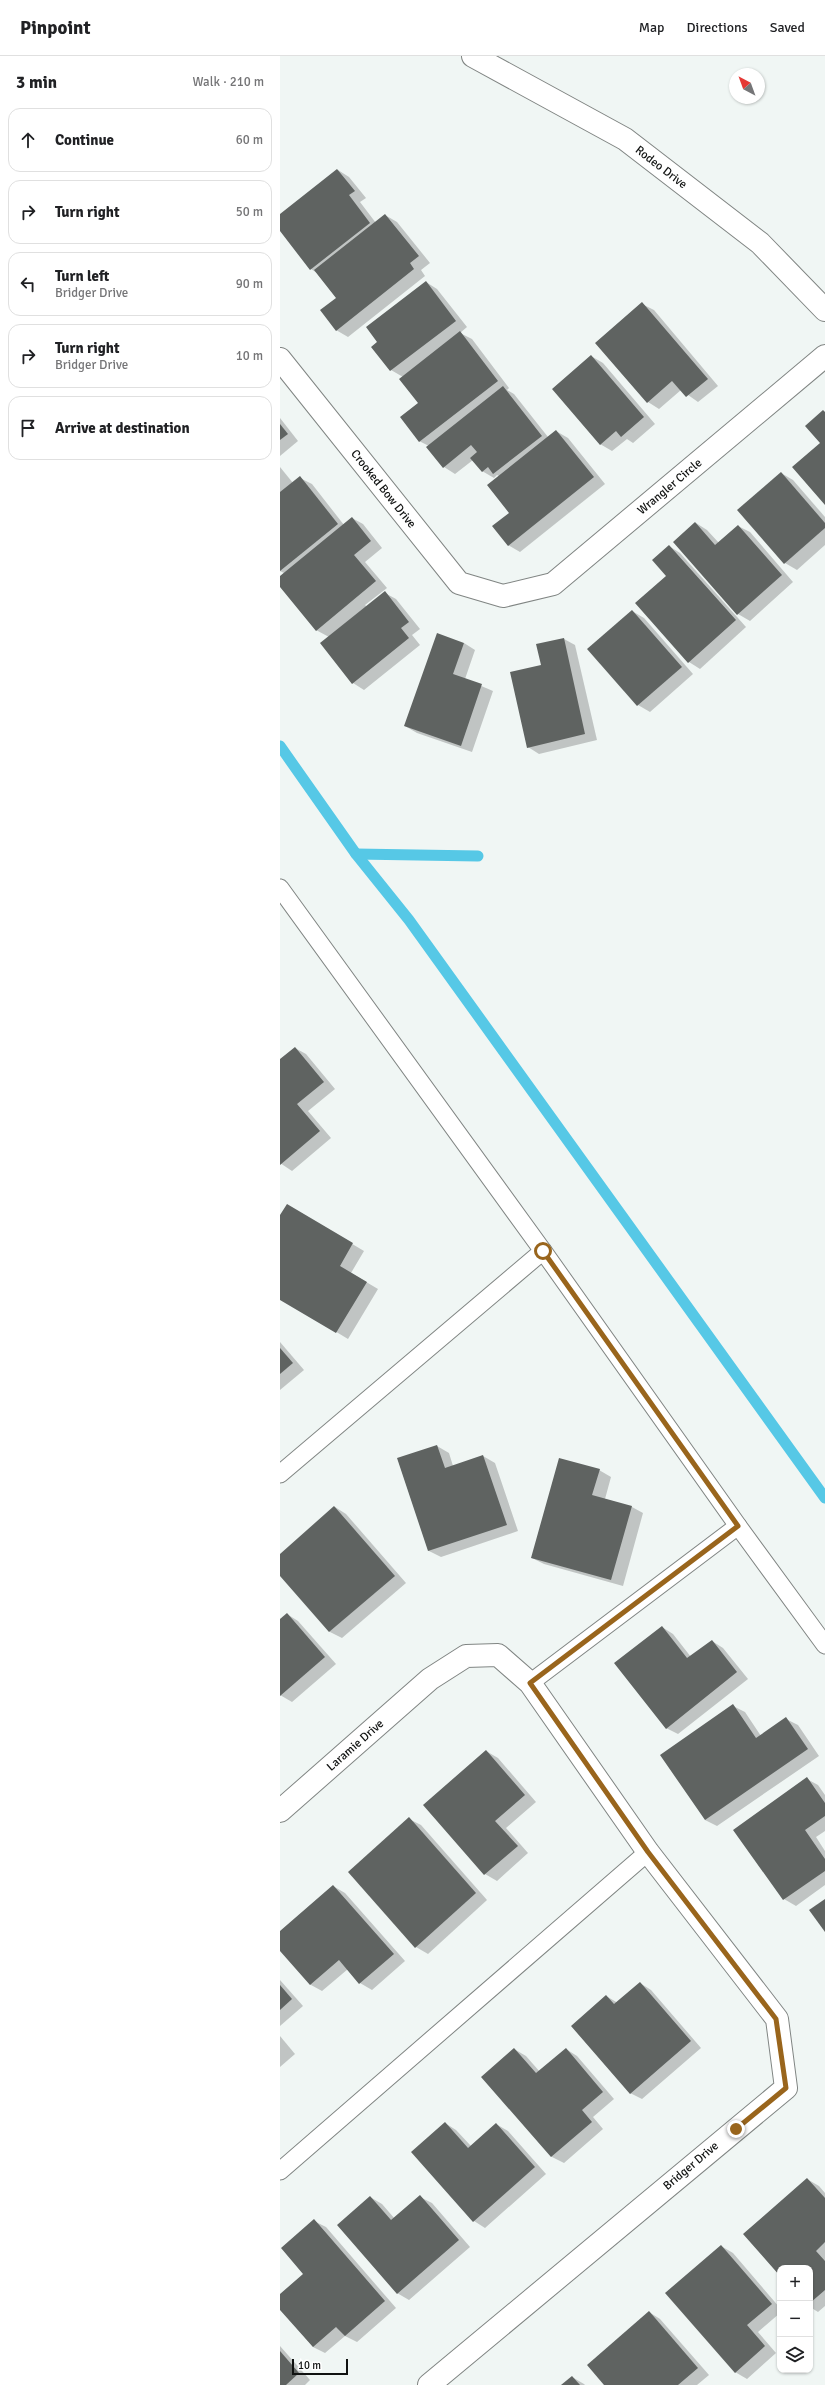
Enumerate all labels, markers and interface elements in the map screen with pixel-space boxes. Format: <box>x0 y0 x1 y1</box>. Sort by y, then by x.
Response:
text: Pinpoint <box>20 16 91 40</box>
text: Map <box>639 19 665 36</box>
text: Directions <box>687 19 748 36</box>
text: Saved <box>770 19 805 36</box>
north arrow <box>729 68 765 104</box>
text: 3 min <box>16 72 57 93</box>
text: Walk · 210 m <box>193 74 264 90</box>
icon: ahead <box>17 129 39 151</box>
text: Continue <box>55 131 114 149</box>
text: 60 m <box>236 132 263 148</box>
street label: Rodeo Drive <box>632 142 690 192</box>
icon: right <box>17 201 39 223</box>
text: Turn right <box>55 203 120 221</box>
text: 50 m <box>236 204 263 220</box>
text: Turn left <box>55 267 109 285</box>
icon: left <box>17 273 39 295</box>
text: 90 m <box>236 276 263 292</box>
text: Bridger Drive <box>55 285 128 301</box>
text: Turn right <box>55 339 120 357</box>
icon: right <box>17 345 39 367</box>
text: 10 m <box>236 348 263 364</box>
text: Bridger Drive <box>55 357 128 373</box>
icon: arrive <box>17 417 39 439</box>
text: Arrive at destination <box>55 419 190 437</box>
street label: Crooked Bow Drive <box>348 446 420 531</box>
street label: Wrangler Circle <box>634 455 705 518</box>
route start <box>534 1242 552 1260</box>
street label: Laramie Drive <box>323 1716 387 1774</box>
route end <box>727 2120 745 2138</box>
street label: Bridger Drive <box>660 2139 722 2193</box>
map controls <box>777 2265 813 2373</box>
button: + <box>777 2265 813 2301</box>
button: − <box>777 2301 813 2337</box>
button: layers <box>777 2337 813 2373</box>
scale bar <box>292 2357 348 2376</box>
text: 10 m <box>298 2359 321 2372</box>

